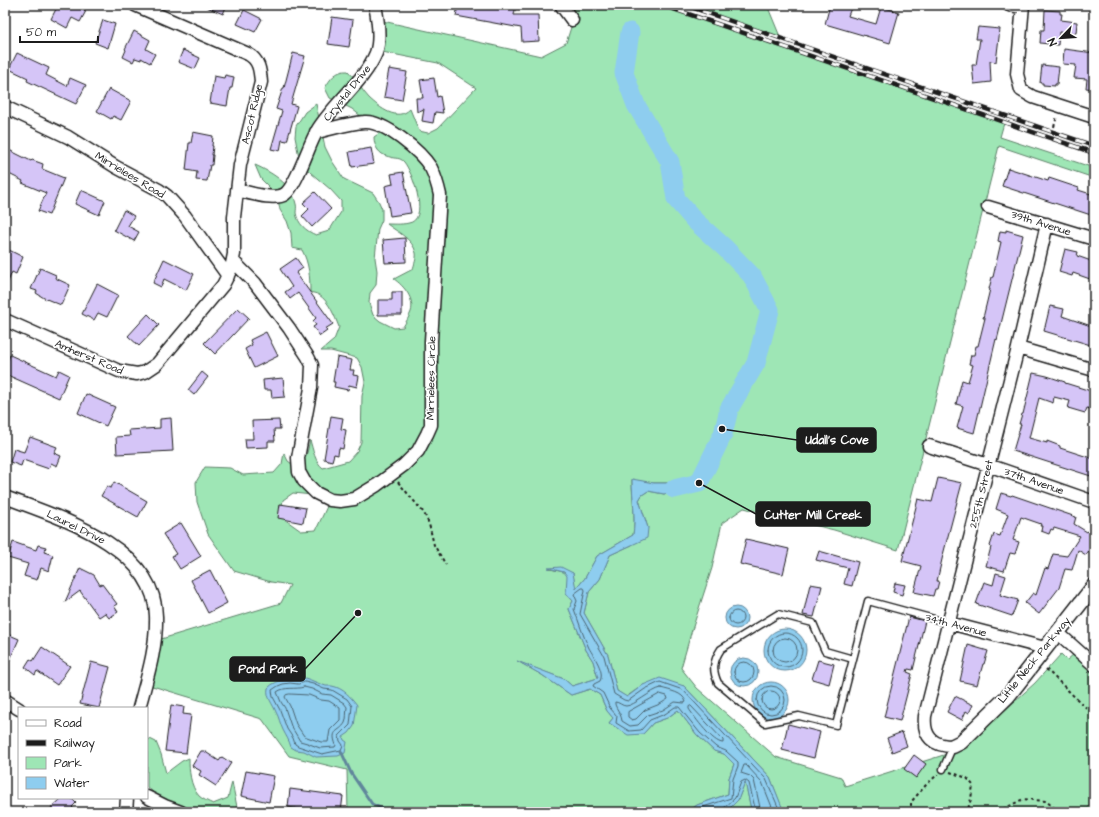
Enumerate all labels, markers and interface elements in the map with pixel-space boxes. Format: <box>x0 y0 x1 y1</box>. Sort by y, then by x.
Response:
scale bar <box>20 18 98 44</box>
north arrow <box>1041 18 1081 58</box>
text: 50 m <box>26 24 57 41</box>
text: N <box>1044 36 1061 48</box>
street label: Crystal Drive <box>320 62 375 125</box>
street label: Ascot Ridge <box>238 82 267 146</box>
street label: Mirrielees Road <box>92 148 168 202</box>
street label: 39th Avenue <box>1009 207 1073 239</box>
street label: Amherst Road <box>53 336 126 378</box>
street label: Mirrielees Circle <box>423 336 439 420</box>
callout: Udall's Cove <box>797 428 876 452</box>
text: Udall's Cove <box>804 432 869 449</box>
street label: 255th Street <box>965 458 997 530</box>
street label: 37th Avenue <box>1002 464 1066 498</box>
callout: Cutter Mill Creek <box>756 502 870 526</box>
street label: Laurel Drive <box>44 506 108 548</box>
text: Cutter Mill Creek <box>764 507 863 524</box>
street label: 34th Avenue <box>924 610 988 640</box>
street label: Little Neck Parkway <box>994 614 1074 707</box>
callout: Pond Park <box>230 657 305 681</box>
text: Pond Park <box>238 661 298 678</box>
legend <box>18 707 148 799</box>
text: Road <box>54 715 82 732</box>
text: Railway <box>54 735 95 753</box>
text: Park <box>54 755 82 772</box>
text: Water <box>54 775 90 792</box>

